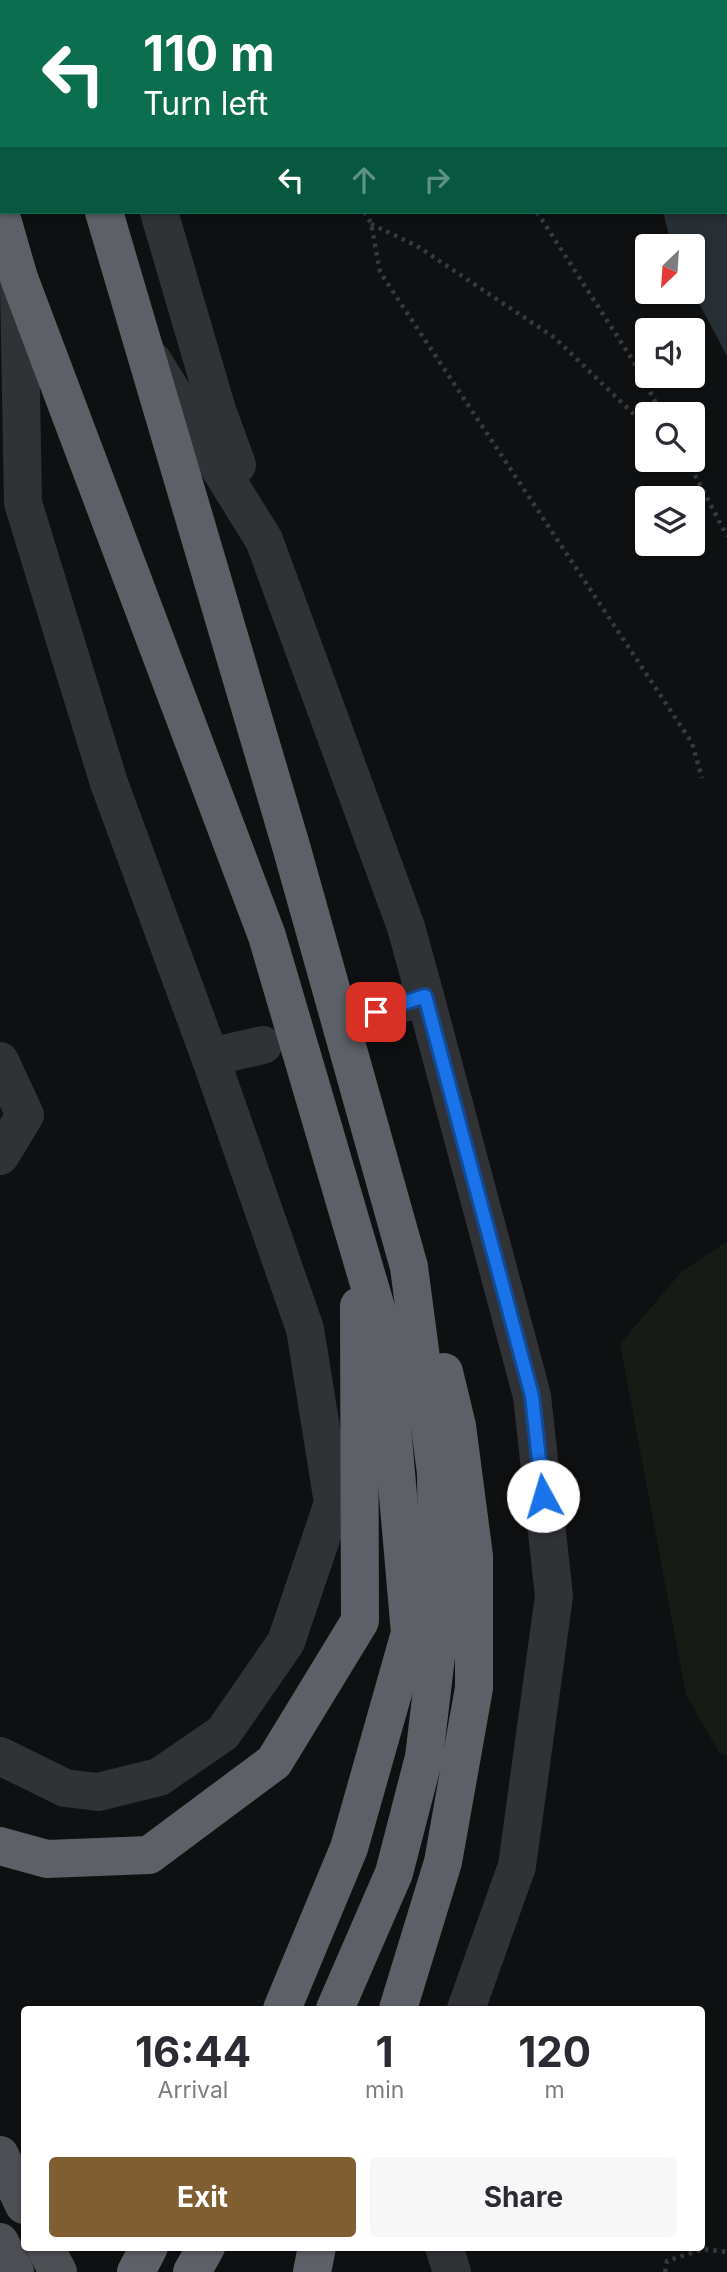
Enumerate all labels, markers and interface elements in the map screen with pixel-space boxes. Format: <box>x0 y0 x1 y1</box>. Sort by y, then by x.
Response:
text: 110 m <box>143 24 275 83</box>
icon: left <box>28 28 119 119</box>
text: Turn left <box>143 84 268 123</box>
icon: left <box>272 161 310 199</box>
icon: ahead <box>345 161 383 199</box>
icon: right <box>418 161 456 199</box>
north arrow <box>635 234 705 304</box>
map controls <box>635 234 705 556</box>
button: sound <box>635 318 705 388</box>
button: search <box>635 402 705 472</box>
button: layers <box>635 486 705 556</box>
pin <box>346 982 406 1042</box>
icon: arrive <box>357 993 395 1031</box>
position arrow <box>506 1459 580 1533</box>
text: 16:44 <box>135 2026 251 2077</box>
text: 1 <box>376 2026 394 2077</box>
text: 120 <box>518 2026 591 2077</box>
text: Arrival <box>158 2076 228 2104</box>
text: min <box>365 2076 404 2104</box>
text: m <box>545 2076 565 2104</box>
button: Exit <box>49 2157 356 2237</box>
button: Share <box>370 2157 677 2237</box>

